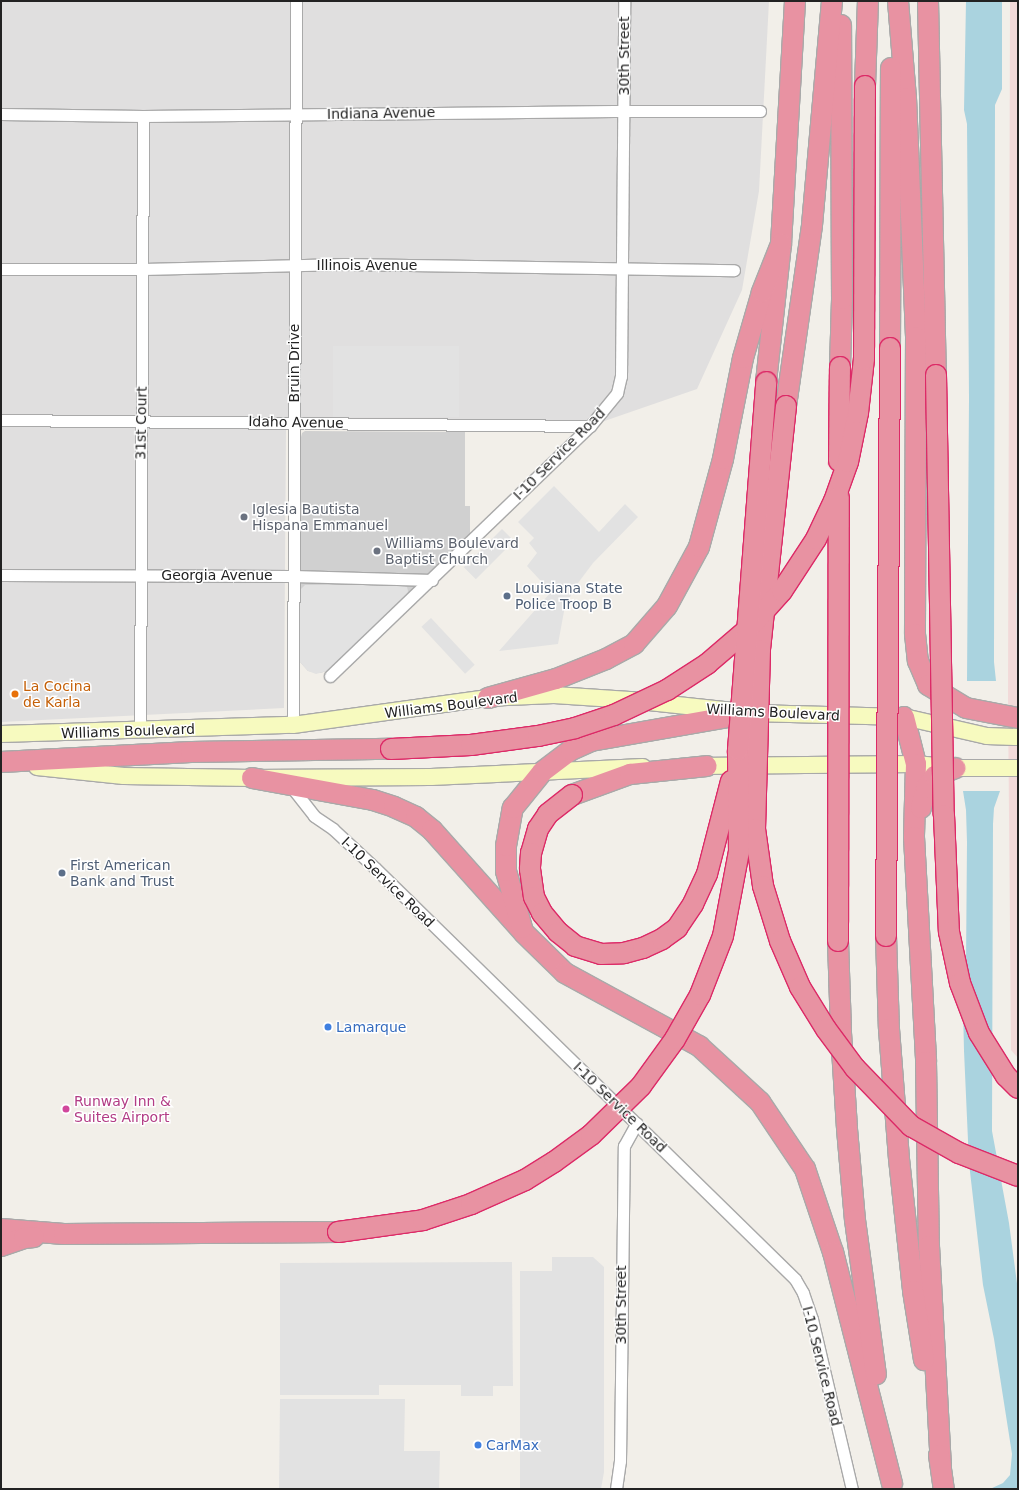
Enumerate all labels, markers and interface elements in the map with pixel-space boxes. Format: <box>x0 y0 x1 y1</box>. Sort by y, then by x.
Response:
street label: 30th Street <box>616 16 632 96</box>
street label: Indiana Avenue <box>327 104 435 122</box>
street label: Illinois Avenue <box>317 257 417 273</box>
street label: Bruin Drive <box>286 324 302 402</box>
street label: 31st Court <box>132 386 150 460</box>
street label: I-10 Service Road <box>510 405 608 503</box>
street label: Idaho Avenue <box>248 413 344 431</box>
place label: Iglesia Bautista Hispana Emmanuel <box>252 501 388 534</box>
marker: Iglesia Bautista Hispana Emmanuel <box>239 512 249 522</box>
place label: Williams Boulevard Baptist Church <box>385 535 519 568</box>
marker: Williams Boulevard Baptist Church <box>372 546 382 556</box>
street label: Georgia Avenue <box>161 567 273 583</box>
place label: Louisiana State Police Troop B <box>515 580 623 612</box>
marker: Louisiana State Police Troop B <box>502 591 512 601</box>
place label: La Cocina de Karla <box>23 678 91 710</box>
marker: La Cocina de Karla <box>10 689 20 699</box>
street label: Williams Boulevard <box>384 689 518 721</box>
street label: Williams Boulevard <box>706 700 840 724</box>
street label: Williams Boulevard <box>61 720 195 742</box>
street label: I-10 Service Road <box>338 833 438 931</box>
place label: First American Bank and Trust <box>70 857 174 890</box>
marker: First American Bank and Trust <box>57 868 67 878</box>
place label: Lamarque <box>336 1019 406 1035</box>
marker: Lamarque <box>323 1022 333 1032</box>
street label: I-10 Service Road <box>570 1058 670 1156</box>
place label: Runway Inn & Suites Airport <box>74 1093 171 1126</box>
marker: Runway Inn & Suites Airport <box>61 1104 71 1114</box>
street label: 30th Street <box>613 1265 629 1345</box>
street label: I-10 Service Road <box>799 1304 845 1428</box>
place label: CarMax <box>486 1437 539 1453</box>
marker: CarMax <box>473 1440 483 1450</box>

